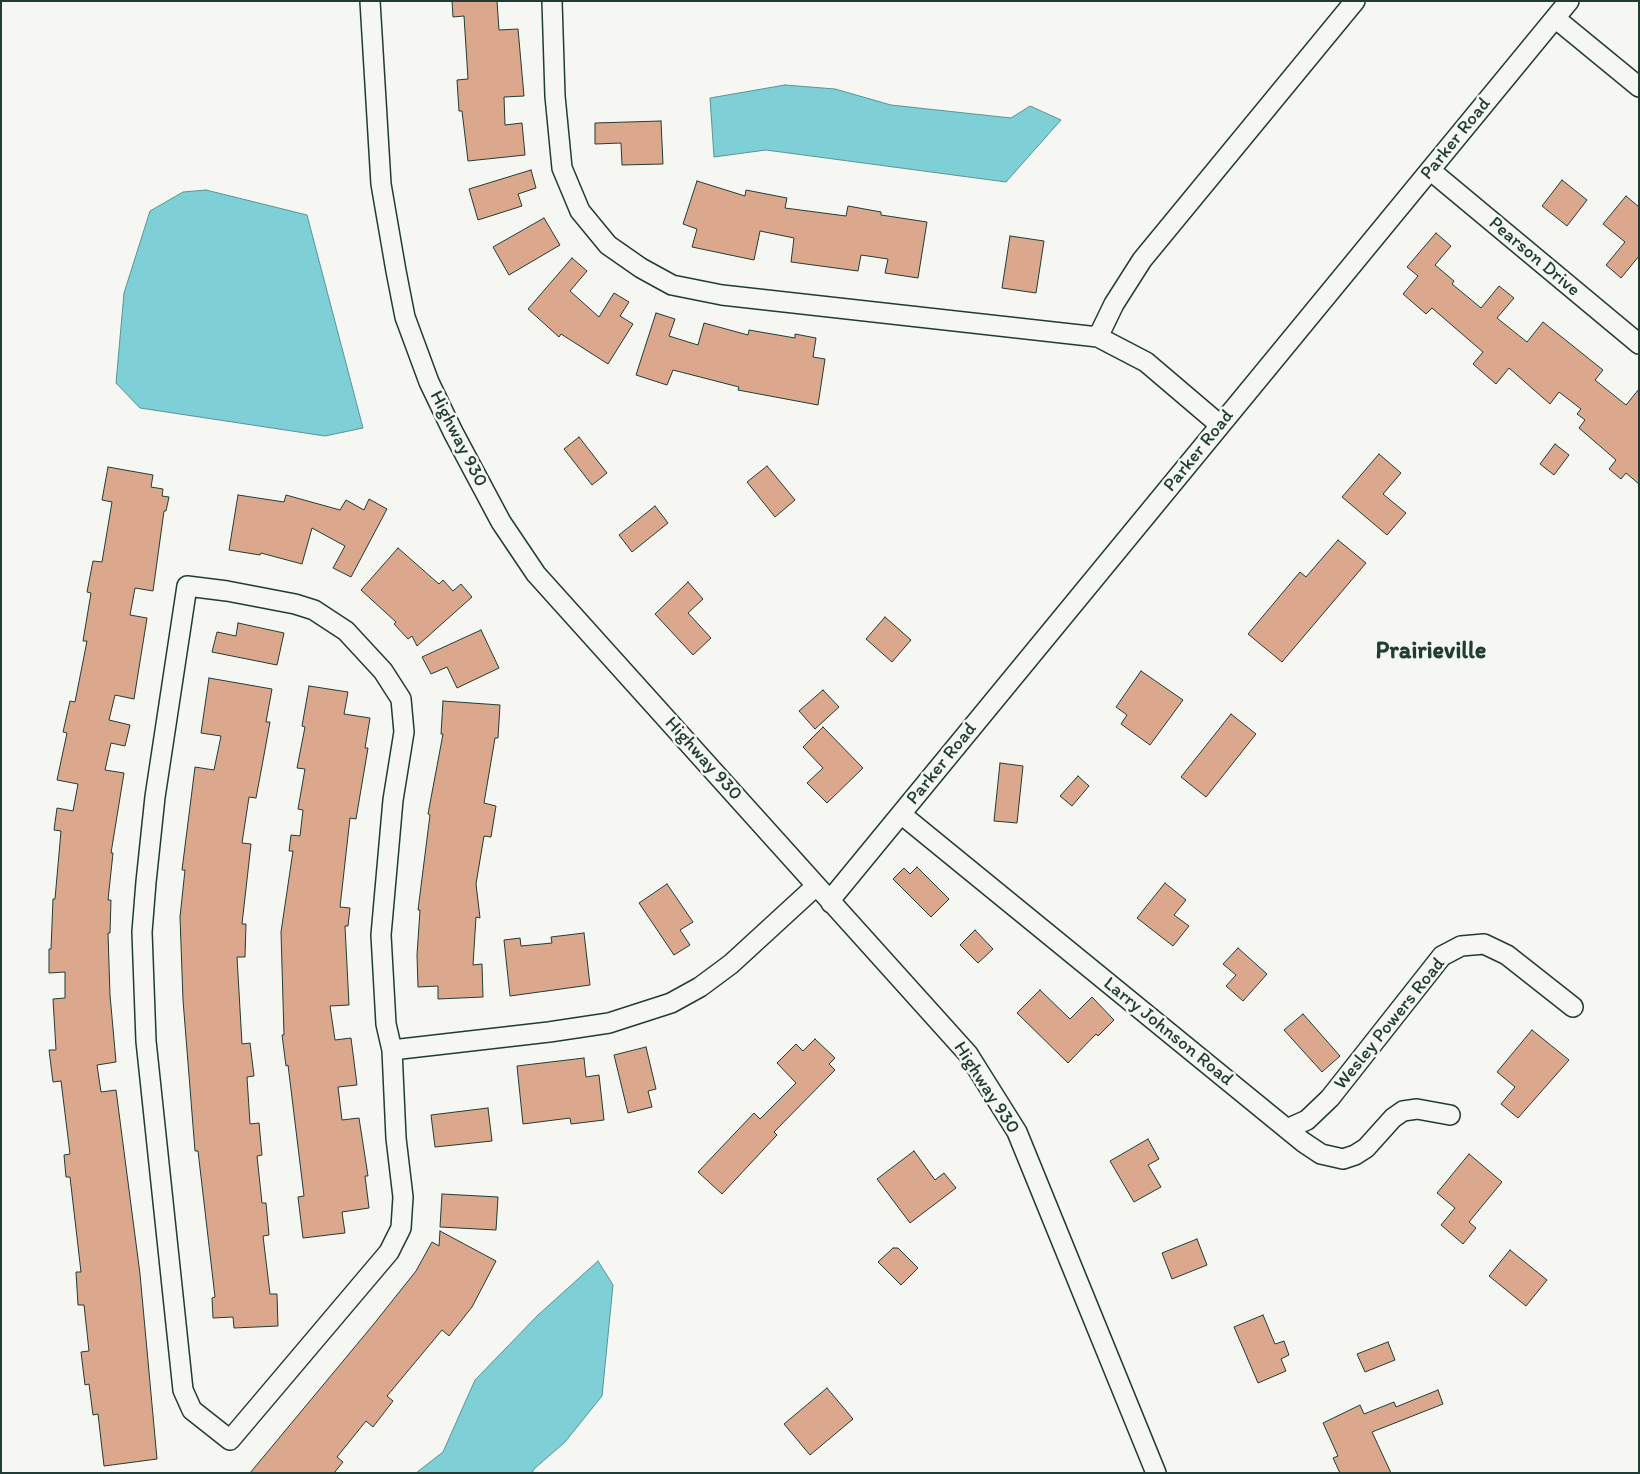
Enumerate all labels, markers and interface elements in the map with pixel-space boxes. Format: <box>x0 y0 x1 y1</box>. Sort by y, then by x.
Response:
street label: Parker Road <box>1416 93 1496 185</box>
street label: Pearson Drive <box>1484 212 1584 302</box>
street label: Highway 930 <box>424 387 492 491</box>
street label: Parker Road <box>1159 405 1239 497</box>
district label: Prairieville <box>1376 638 1486 666</box>
street label: Highway 930 <box>659 712 747 806</box>
street label: Parker Road <box>902 718 982 810</box>
street label: Wesley Powers Road <box>1330 953 1450 1095</box>
street label: Larry Johnson Road <box>1098 973 1238 1091</box>
street label: Highway 930 <box>948 1038 1024 1138</box>

